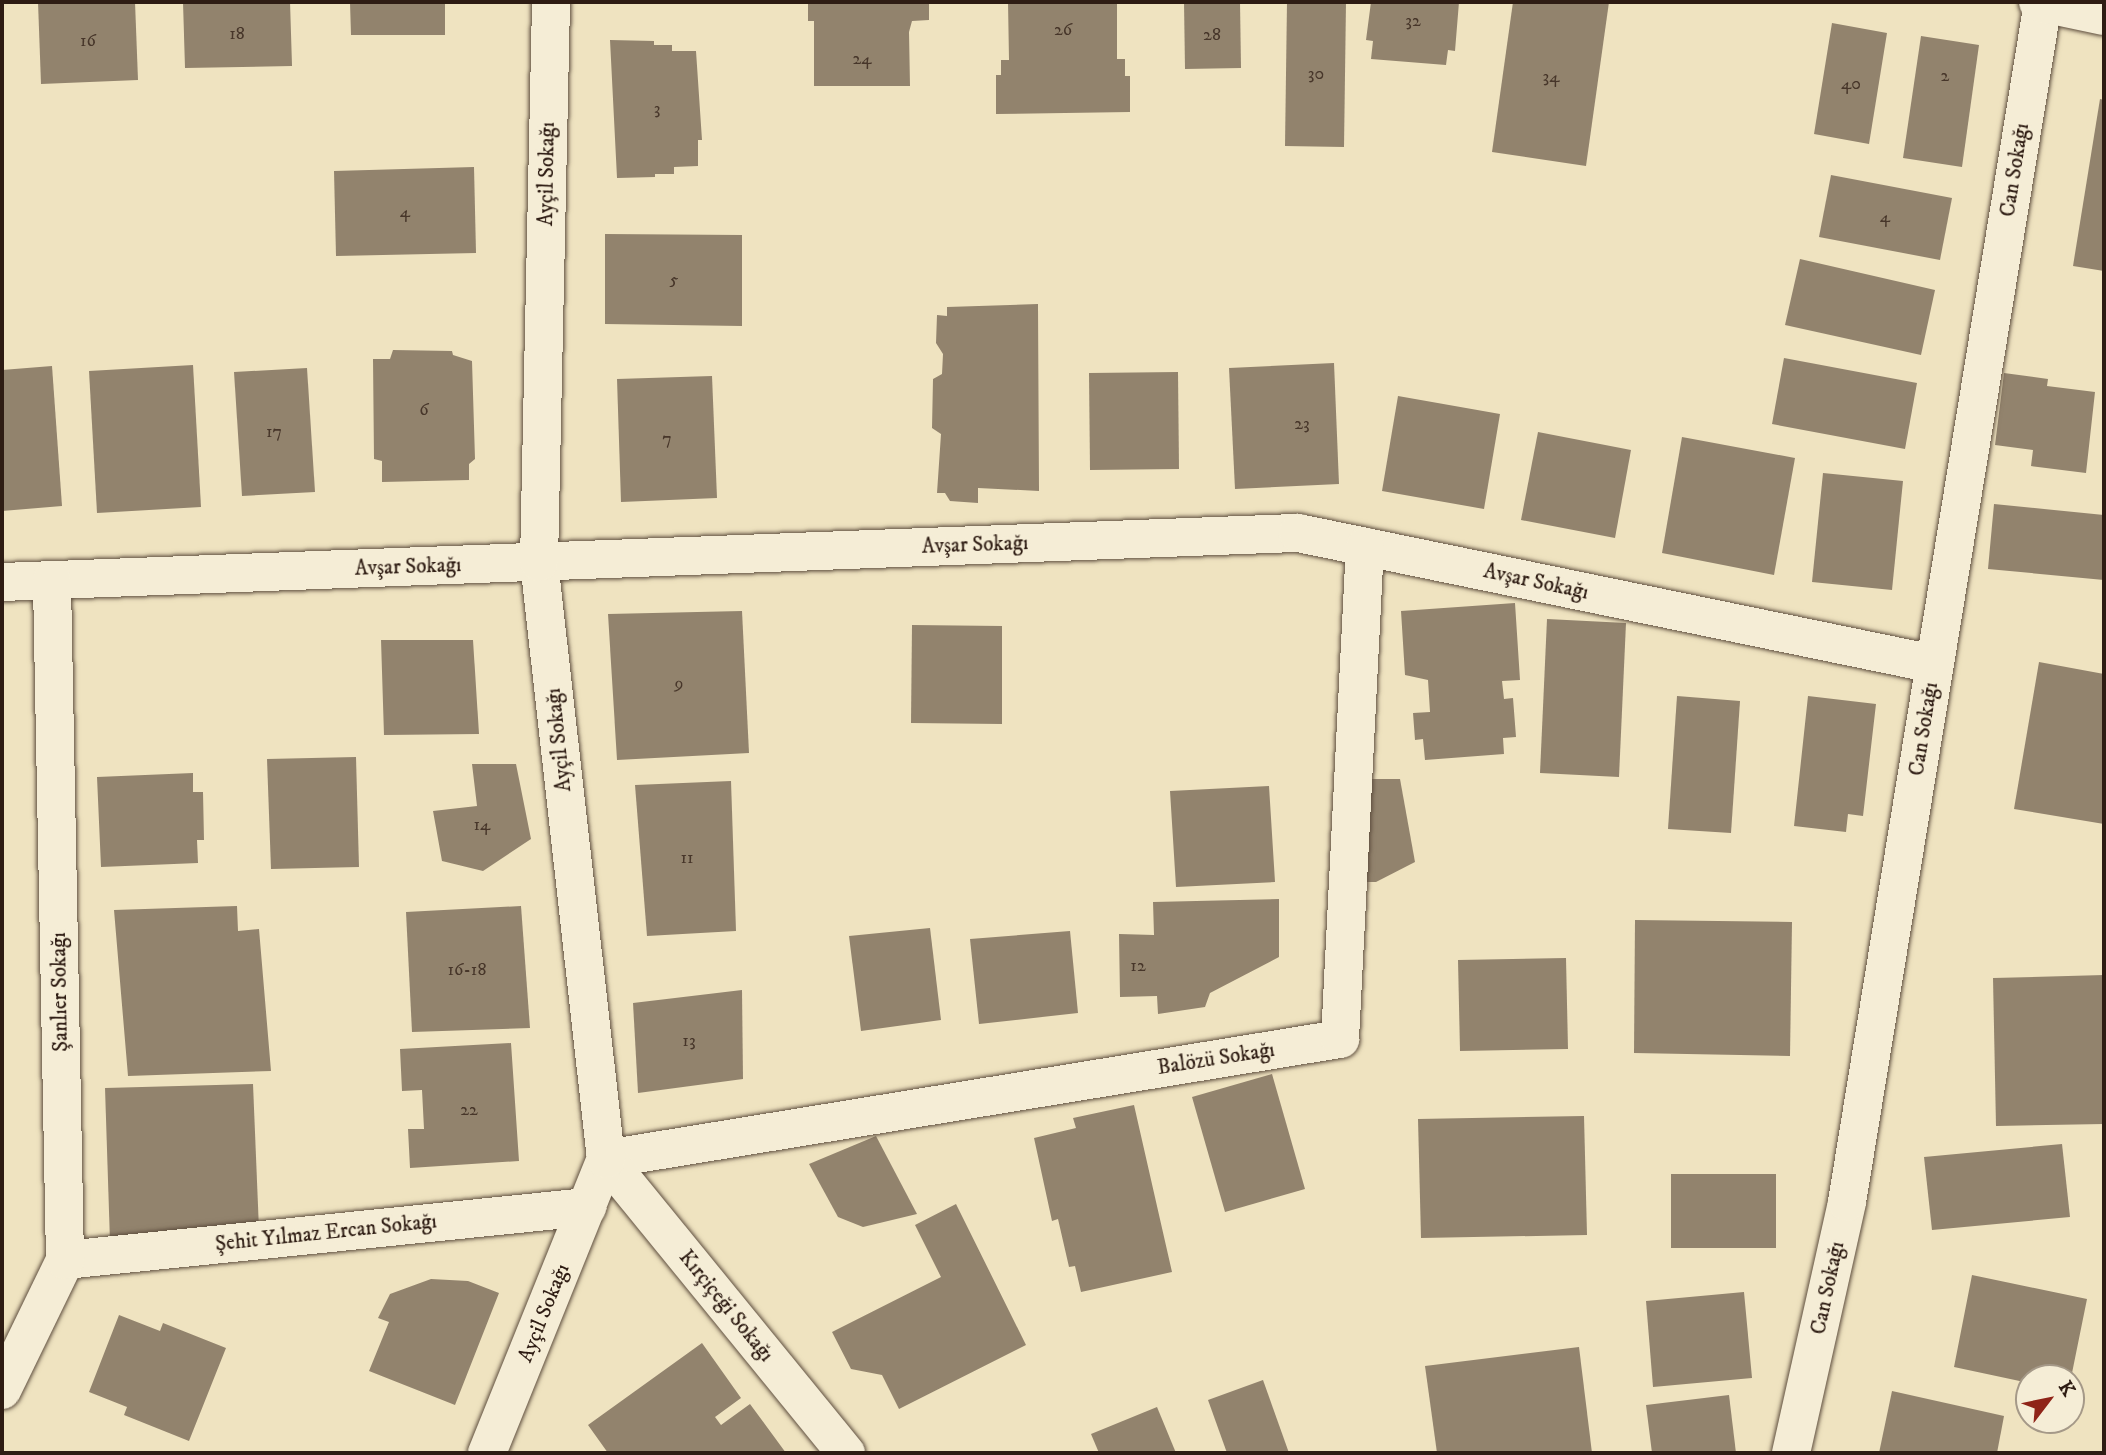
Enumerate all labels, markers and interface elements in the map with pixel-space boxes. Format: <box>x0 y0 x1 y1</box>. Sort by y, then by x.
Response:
house number: 32 <box>1405 10 1421 32</box>
house number: 26 <box>1054 19 1072 41</box>
house number: 18 <box>229 23 245 45</box>
house number: 28 <box>1203 24 1221 46</box>
house number: 16 <box>80 30 96 52</box>
house number: 24 <box>852 48 872 70</box>
house number: 30 <box>1308 63 1324 85</box>
house number: 2 <box>1941 65 1949 87</box>
house number: 34 <box>1542 66 1560 88</box>
house number: 40 <box>1841 73 1861 95</box>
house number: 3 <box>654 98 660 120</box>
street label: Can Sokağı <box>1995 121 2035 219</box>
street label: Ayçil Sokağı <box>533 122 561 226</box>
house number: 4 <box>400 201 410 223</box>
house number: 4 <box>1880 206 1890 228</box>
house number: 5 <box>670 269 678 291</box>
house number: 6 <box>419 399 429 421</box>
house number: 23 <box>1294 413 1310 435</box>
house number: 17 <box>266 421 282 443</box>
house number: 7 <box>662 428 672 450</box>
street label: Avşar Sokağı <box>921 531 1029 559</box>
street label: Avşar Sokağı <box>354 553 462 581</box>
street label: Avşar Sokağı <box>1481 559 1591 605</box>
house number: 9 <box>675 673 683 695</box>
street label: Can Sokağı <box>1904 680 1944 778</box>
street label: Ayçil Sokağı <box>541 687 577 793</box>
house number: 14 <box>474 814 490 836</box>
house number: 11 <box>680 847 694 869</box>
street label: Şanlıer Sokağı <box>46 932 74 1052</box>
house number: 12 <box>1130 955 1146 977</box>
house number: 16-18 <box>448 959 486 981</box>
house number: 13 <box>682 1030 696 1052</box>
street label: Balözü Sokağı <box>1155 1037 1277 1081</box>
house number: 22 <box>460 1099 478 1121</box>
street label: Şehit Yılmaz Ercan Sokağı <box>214 1209 438 1257</box>
street label: Can Sokağı <box>1806 1239 1850 1337</box>
street label: Kırçiçeği Sokağı <box>673 1245 779 1367</box>
street label: Ayçil Sokağı <box>513 1260 575 1366</box>
north arrow <box>2015 1364 2085 1434</box>
text: K <box>2053 1377 2080 1400</box>

